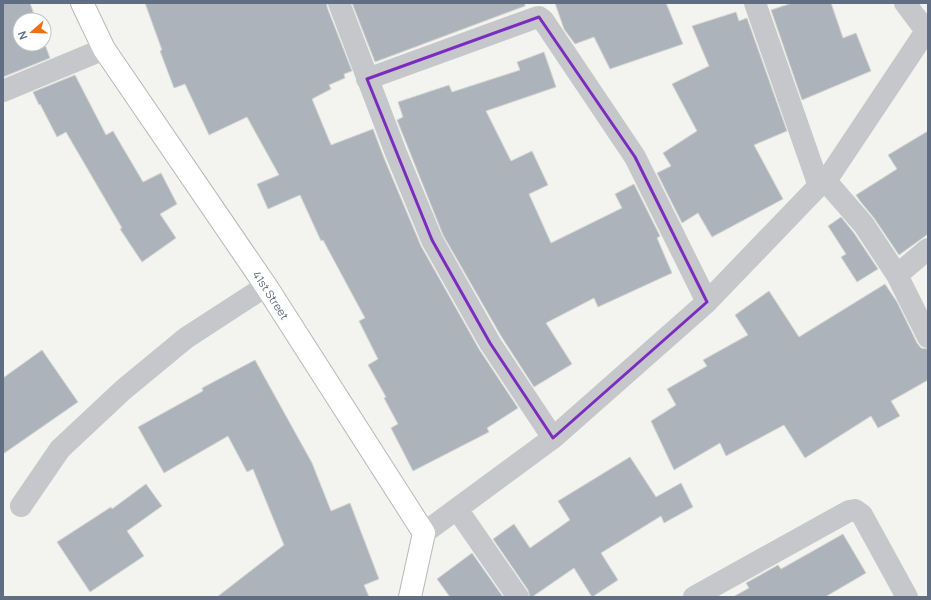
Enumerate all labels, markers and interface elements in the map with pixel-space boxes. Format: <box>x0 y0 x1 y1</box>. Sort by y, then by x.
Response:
north arrow <box>12 12 52 52</box>
text: N <box>14 29 31 42</box>
street label: 41st Street <box>250 268 292 322</box>

